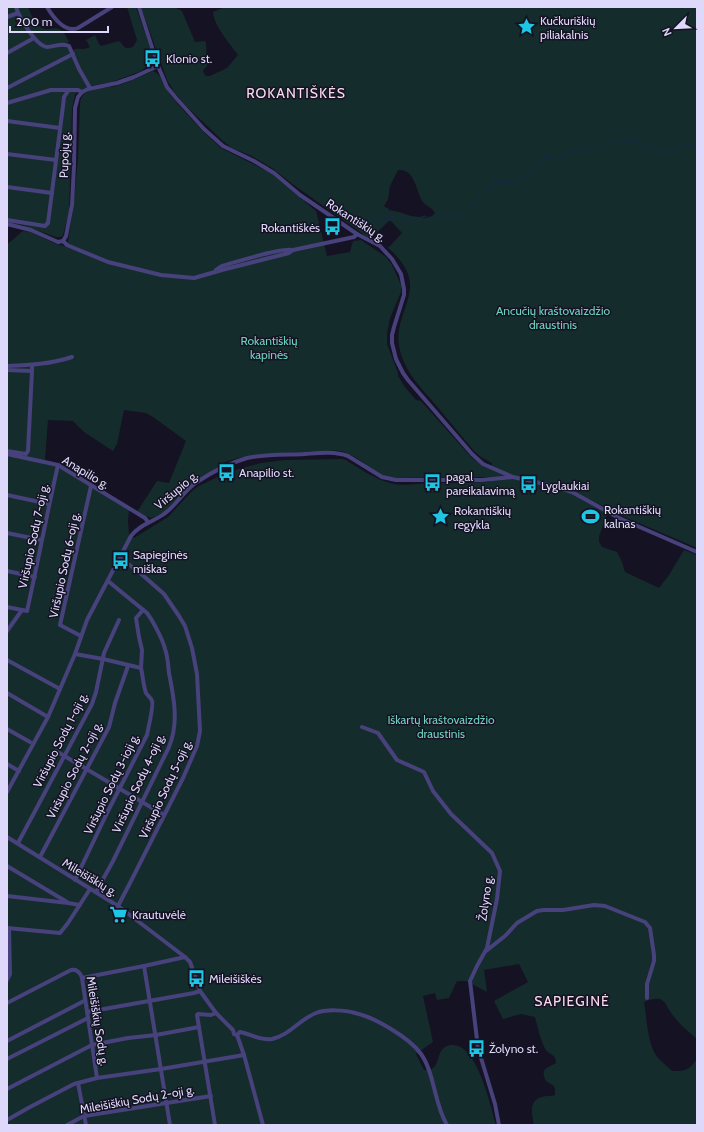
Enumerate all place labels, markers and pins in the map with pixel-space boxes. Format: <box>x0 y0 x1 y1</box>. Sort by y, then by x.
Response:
place label: Kučkuriškių piliakalnis <box>540 13 596 42</box>
place icon: Kučkuriškių piliakalnis <box>517 17 537 37</box>
bus stop icon: Klonio st. <box>143 48 163 68</box>
place label: Klonio st. <box>166 51 212 66</box>
bus stop icon: Rokantiškės <box>323 217 343 237</box>
place label: Rokantiškės <box>261 220 320 235</box>
bus stop icon: Anapilio st. <box>216 462 236 482</box>
place label: Anapilio st. <box>239 465 294 480</box>
place label: pagal pareikalavimą <box>446 469 515 498</box>
bus stop icon: pagal pareikalavimą <box>423 473 443 493</box>
bus stop icon: Lyglaukiai <box>518 475 538 495</box>
place label: Lyglaukiai <box>541 478 589 493</box>
place label: Rokantiškių kalnas <box>604 502 662 531</box>
place label: Rokantiškių regykla <box>454 503 512 532</box>
sports icon: Rokantiškių kalnas <box>581 506 601 526</box>
place icon: Rokantiškių regykla <box>431 507 451 527</box>
place label: Sapieginės miškas <box>133 547 188 576</box>
bus stop icon: Sapieginės miškas <box>110 551 130 571</box>
supermarket icon: Krautuvėlė <box>109 904 129 924</box>
place label: Krautuvėlė <box>132 907 186 922</box>
bus stop icon: Mileišiškės <box>186 968 206 988</box>
place label: Mileišiškės <box>209 971 262 986</box>
bus stop icon: Žolyno st. <box>466 1038 486 1058</box>
place label: Žolyno st. <box>489 1041 538 1056</box>

